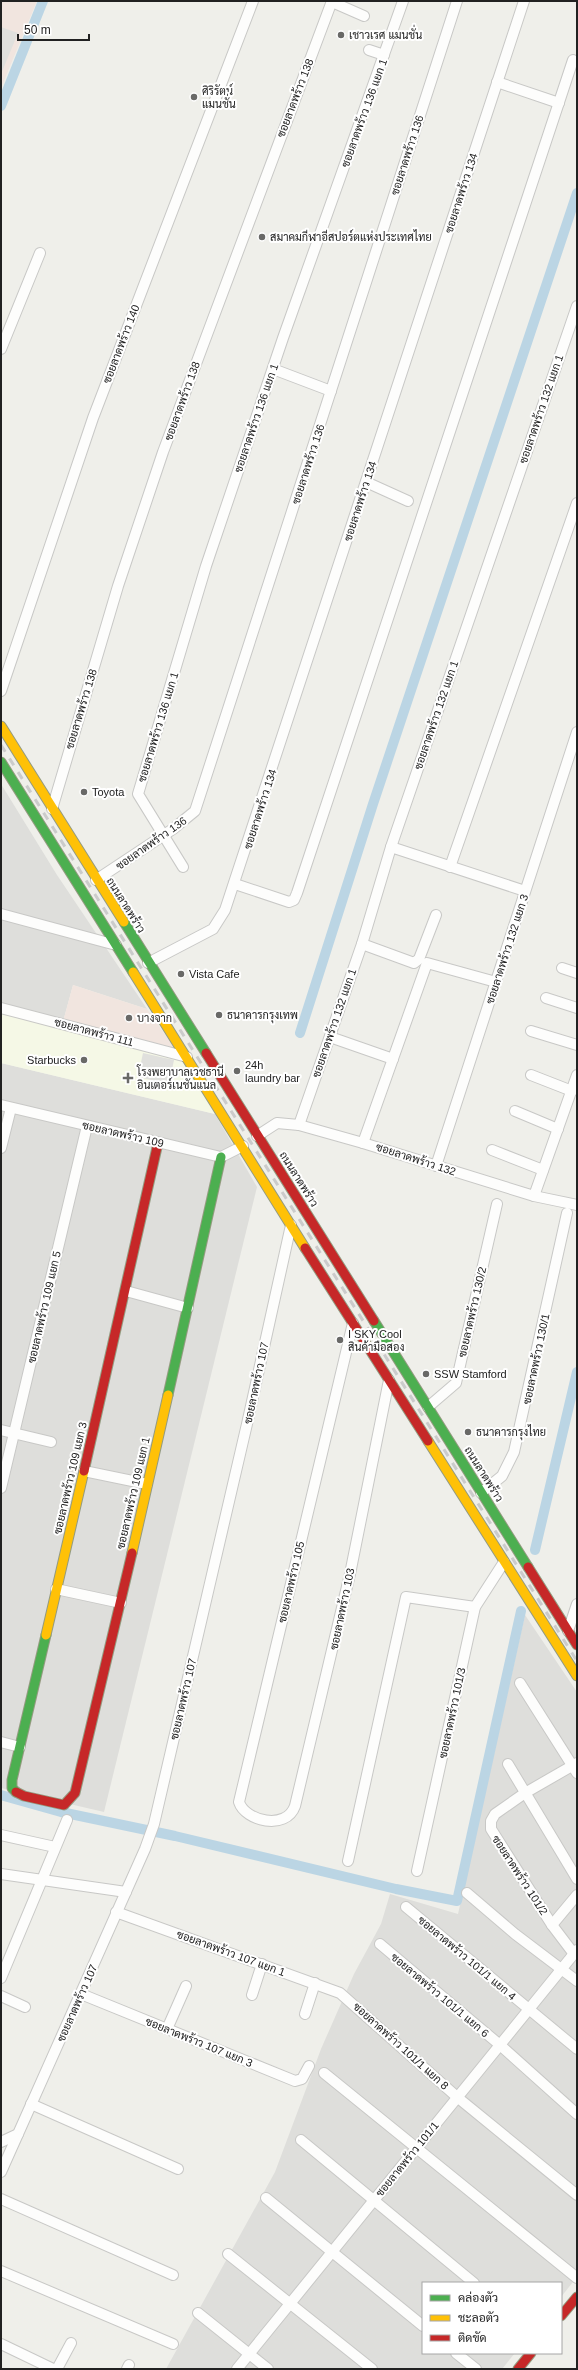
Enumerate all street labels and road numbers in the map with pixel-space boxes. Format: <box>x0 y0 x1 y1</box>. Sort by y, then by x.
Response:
street label: ซอยลาดพร้าว 138 <box>274 57 316 139</box>
street label: ซอยลาดพร้าว 136 แยก 1 <box>338 57 389 169</box>
street label: ซอยลาดพร้าว 136 <box>387 113 426 197</box>
street label: ซอยลาดพร้าว 134 <box>441 151 480 235</box>
street label: ซอยลาดพร้าว 140 <box>100 303 142 385</box>
street label: ซอยลาดพร้าว 132 แยก 1 <box>516 353 565 465</box>
street label: ซอยลาดพร้าว 138 <box>161 359 202 442</box>
street label: ซอยลาดพร้าว 136 แยก 1 <box>231 362 280 474</box>
street label: ซอยลาดพร้าว 136 <box>288 422 327 506</box>
street label: ซอยลาดพร้าว 134 <box>340 459 379 543</box>
street label: ซอยลาดพร้าว 132 แยก 1 <box>411 659 460 771</box>
street label: ซอยลาดพร้าว 138 <box>62 667 99 751</box>
street label: ซอยลาดพร้าว 136 แยก 1 <box>135 670 180 784</box>
street label: ซอยลาดพร้าว 134 <box>240 767 279 851</box>
street label: ซอยลาดพร้าว 136 <box>113 813 189 872</box>
street label: ถนนลาดพร้าว <box>104 875 149 935</box>
street label: ซอยลาดพร้าว 132 แยก 3 <box>483 892 530 1005</box>
street label: ซอยลาดพร้าว 132 แยก 1 <box>309 967 358 1079</box>
street label: ซอยลาดพร้าว 111 <box>53 1015 135 1048</box>
street label: ซอยลาดพร้าว 109 <box>81 1118 165 1149</box>
street label: ซอยลาดพร้าว 132 <box>374 1139 458 1178</box>
street label: ถนนลาดพร้าว <box>277 1149 322 1209</box>
street label: ซอยลาดพร้าว 109 แยก 5 <box>24 1250 63 1364</box>
street label: ซอยลาดพร้าว 130/2 <box>455 1265 488 1358</box>
street label: ซอยลาดพร้าว 130/1 <box>520 1312 551 1406</box>
street label: ซอยลาดพร้าว 107 <box>240 1341 271 1425</box>
street label: ซอยลาดพร้าว 109 แยก 3 <box>50 1421 89 1535</box>
street label: ซอยลาดพร้าว 109 แยก 1 <box>113 1436 152 1550</box>
street label: ถนนลาดพร้าว <box>462 1444 507 1504</box>
street label: ซอยลาดพร้าว 105 <box>275 1540 306 1624</box>
street label: ซอยลาดพร้าว 103 <box>326 1567 357 1651</box>
street label: ซอยลาดพร้าว 107 <box>167 1657 198 1741</box>
street label: ซอยลาดพร้าว 101/3 <box>436 1666 467 1760</box>
street label: ซอยลาดพร้าว 101/2 <box>490 1832 551 1917</box>
street label: ซอยลาดพร้าว 101/1 แยก 4 <box>416 1913 519 2002</box>
street label: ซอยลาดพร้าว 107 แยก 1 <box>175 1927 287 1978</box>
street label: ซอยลาดพร้าว 101/1 แยก 6 <box>389 1950 492 2039</box>
street label: ซอยลาดพร้าว 107 <box>54 1962 99 2044</box>
street label: ซอยลาดพร้าว 101/1 แยก 8 <box>351 1999 452 2092</box>
street label: ซอยลาดพร้าว 107 แยก 3 <box>144 2014 255 2069</box>
street label: ซอยลาดพร้าว 101/1 <box>372 2119 441 2199</box>

